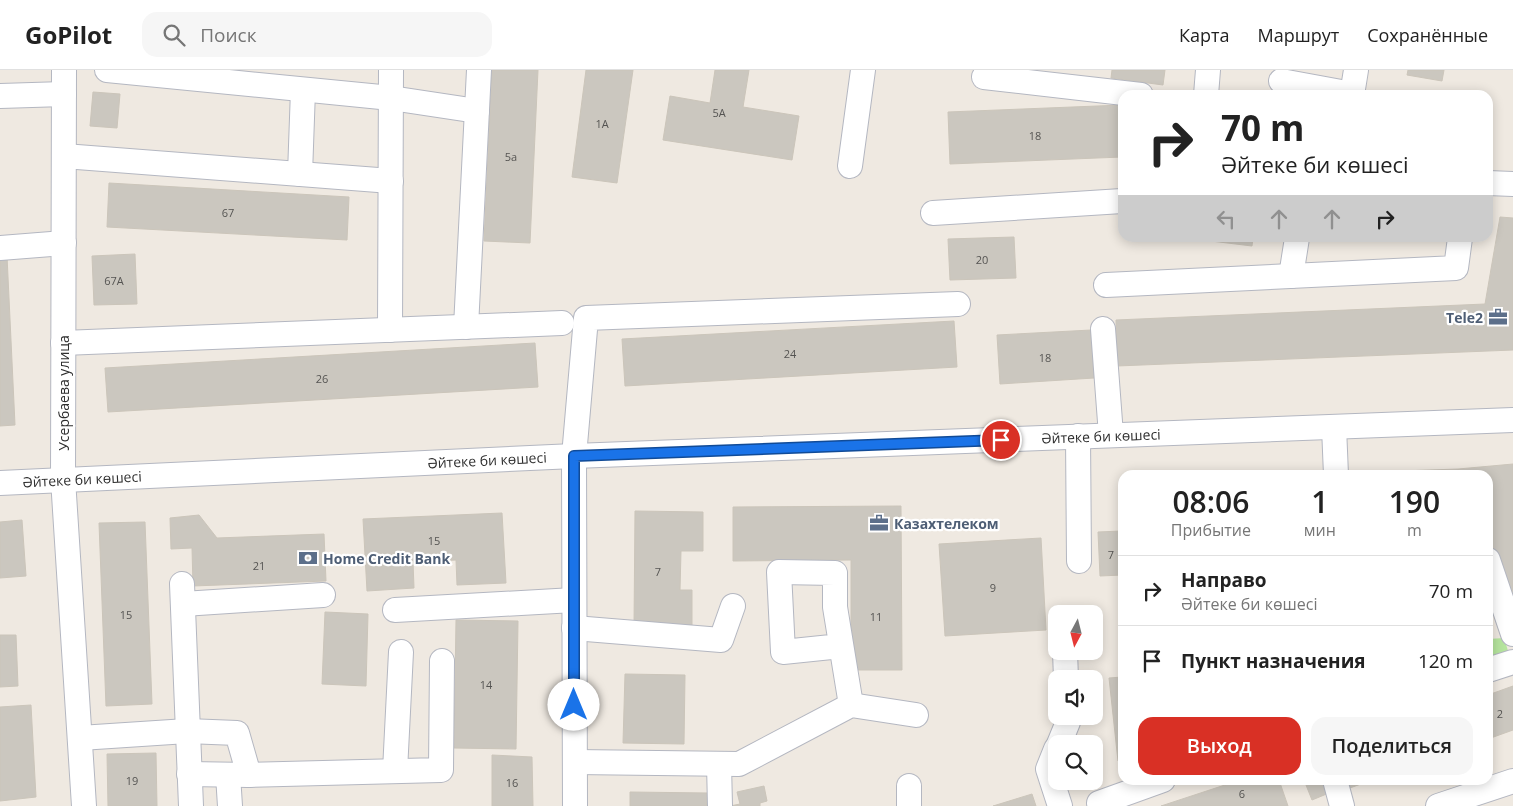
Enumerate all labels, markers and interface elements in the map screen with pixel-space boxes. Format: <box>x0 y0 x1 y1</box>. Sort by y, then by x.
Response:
search box <box>142 12 492 57</box>
text: GoPilot <box>25 18 112 51</box>
icon: search <box>160 21 188 49</box>
text: Поиск <box>200 22 257 48</box>
text: Карта <box>1179 23 1229 47</box>
text: Маршрут <box>1257 23 1339 47</box>
text: Сохранённые <box>1367 23 1488 47</box>
text: 70 m <box>1221 104 1304 151</box>
house number: 5А <box>712 105 726 120</box>
icon: right <box>1138 110 1203 175</box>
house number: 1А <box>595 116 609 131</box>
house number: 18 <box>1029 128 1041 143</box>
house number: 5а <box>505 149 517 164</box>
text: Әйтеке би көшесі <box>1221 149 1409 179</box>
house number: 67 <box>222 205 234 220</box>
icon: left <box>1212 205 1240 233</box>
icon: ahead <box>1265 205 1293 233</box>
icon: ahead <box>1318 205 1346 233</box>
icon: right <box>1371 205 1399 233</box>
house number: 20 <box>976 252 988 267</box>
house number: 67А <box>104 273 124 288</box>
office icon: Tele2 <box>1487 306 1509 328</box>
place label: Tele2 <box>1446 308 1483 327</box>
street label: Усербаева улица <box>54 335 73 451</box>
house number: 24 <box>784 346 797 361</box>
house number: 18 <box>1039 350 1051 365</box>
house number: 26 <box>316 371 328 386</box>
pin <box>980 419 1022 461</box>
street label: Әйтеке би көшесі <box>1041 424 1161 448</box>
icon: arrive <box>987 426 1015 454</box>
street label: Әйтеке би көшесі <box>427 447 547 473</box>
street label: Әйтеке би көшесі <box>22 466 142 492</box>
text: 08:06 <box>1172 481 1249 522</box>
text: 1 <box>1311 481 1328 522</box>
text: 190 <box>1389 481 1440 522</box>
office icon: Казахтелеком <box>868 512 890 534</box>
place label: Казахтелеком <box>894 514 999 533</box>
text: Прибытие <box>1171 519 1251 541</box>
text: мин <box>1304 519 1336 541</box>
text: m <box>1407 519 1422 541</box>
house number: 15 <box>428 533 440 548</box>
bank icon: Home Credit Bank <box>297 547 319 569</box>
house number: 7 <box>1108 547 1114 562</box>
place label: Home Credit Bank <box>323 549 450 568</box>
house number: 21 <box>253 558 265 573</box>
house number: 7 <box>655 564 661 579</box>
text: Направо <box>1181 567 1267 593</box>
icon: right <box>1138 577 1166 605</box>
text: 70 m <box>1429 578 1473 604</box>
house number: 9 <box>990 580 996 595</box>
text: Әйтеке би көшесі <box>1181 593 1317 615</box>
north arrow <box>1048 605 1102 660</box>
map controls <box>1048 605 1103 790</box>
house number: 15 <box>120 607 132 622</box>
house number: 11 <box>870 609 882 624</box>
icon: arrive <box>1138 647 1166 675</box>
text: Пункт назначения <box>1181 648 1366 674</box>
text: 120 m <box>1418 648 1473 674</box>
button: sound <box>1048 670 1103 725</box>
house number: 14 <box>480 677 493 692</box>
position arrow <box>547 678 599 730</box>
house number: 2 <box>1497 706 1503 721</box>
button: Выход <box>1138 717 1301 775</box>
button: Поделиться <box>1311 717 1473 775</box>
button: search <box>1048 735 1103 790</box>
house number: 19 <box>126 773 138 788</box>
house number: 16 <box>506 775 518 790</box>
house number: 6 <box>1239 786 1245 801</box>

